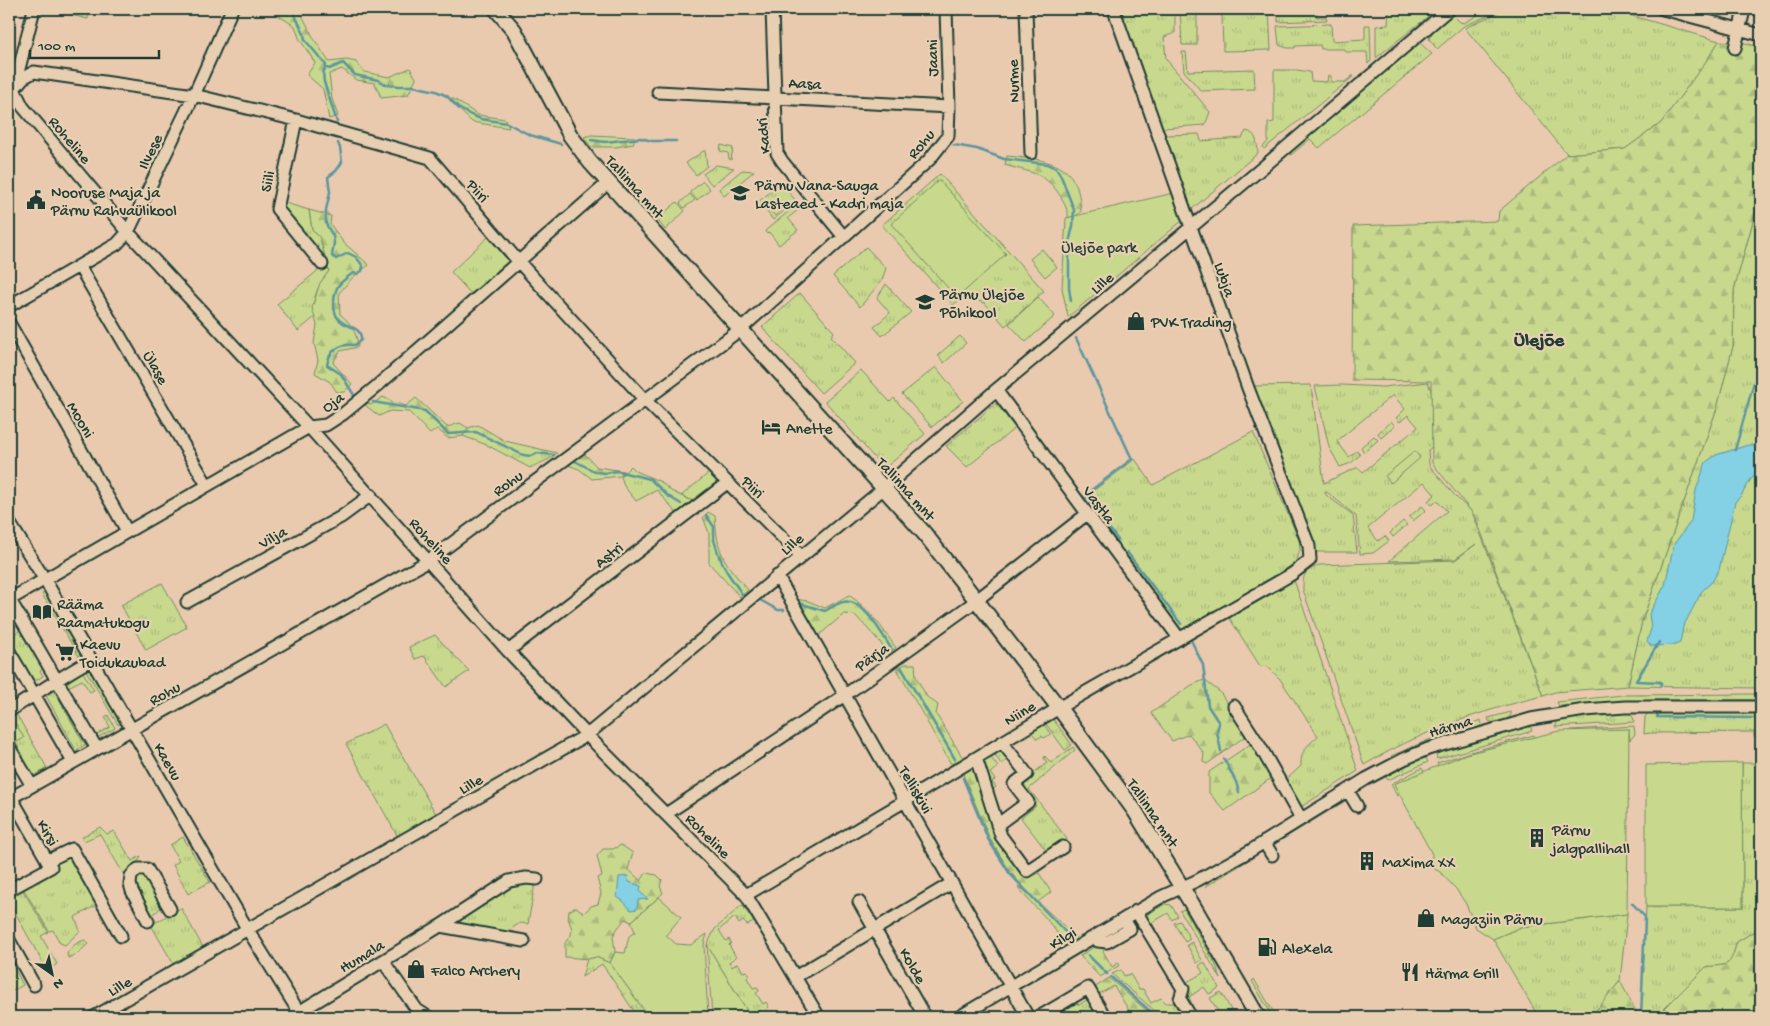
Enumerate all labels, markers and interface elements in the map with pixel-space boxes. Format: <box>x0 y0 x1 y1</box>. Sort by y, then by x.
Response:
scale bar <box>30 28 159 60</box>
text: 100 m <box>37 38 76 56</box>
street label: Jaani <box>925 39 944 77</box>
street label: Nurme <box>1005 58 1026 103</box>
street label: Aasa <box>788 75 823 96</box>
street label: Roheline <box>43 114 94 170</box>
street label: Kadri <box>754 117 777 155</box>
street label: Rohu <box>905 126 941 164</box>
street label: Ilvese <box>136 131 169 173</box>
street label: Tallinna mnt <box>599 152 668 225</box>
street label: Siili <box>258 169 281 194</box>
street label: Piiri <box>460 176 492 208</box>
place label: Pärnu Vana-Sauga Lasteaed - Kadri maja <box>754 178 904 215</box>
school or university icon: Pärnu Vana-Sauga Lasteaed - Kadri maja <box>729 182 751 204</box>
place label: Nooruse Maja ja Pärnu Rahvaülikool <box>50 185 177 222</box>
public building icon: Nooruse Maja ja Pärnu Rahvaülikool <box>25 189 47 211</box>
park label: Ülejõe park <box>1061 240 1139 259</box>
street label: Lubja <box>1208 260 1238 301</box>
street label: Lille <box>1088 269 1119 300</box>
place label: Pärnu Ülejõe Põhikool <box>939 287 1025 324</box>
school or university icon: Pärnu Ülejõe Põhikool <box>914 291 936 313</box>
shop icon: PVK Trading <box>1125 310 1147 332</box>
place label: PVK Trading <box>1150 315 1232 334</box>
district label: Ülejõe <box>1514 330 1565 353</box>
street label: Ülase <box>137 348 172 390</box>
street label: Oja <box>319 389 350 418</box>
street label: Mooni <box>61 399 97 442</box>
hotel icon: Anette <box>760 416 782 438</box>
place label: Anette <box>786 421 833 440</box>
street label: Tallinna mnt <box>870 454 939 527</box>
street label: Rohu <box>490 467 528 502</box>
street label: Piiri <box>735 472 767 504</box>
street label: Vastla <box>1076 483 1118 530</box>
street label: Roheline <box>403 515 456 570</box>
street label: Vilja <box>255 523 292 555</box>
street label: Lille <box>778 530 809 561</box>
street label: Astri <box>592 540 628 574</box>
place label: Rääma Raamatukogu <box>57 597 150 634</box>
library icon: Rääma Raamatukogu <box>31 601 53 623</box>
place label: Kaevu Toidukaubad <box>79 637 167 674</box>
street label: Pärja <box>852 640 894 678</box>
supermarket icon: Kaevu Toidukaubad <box>54 641 76 663</box>
street label: Rohu <box>147 679 185 711</box>
street label: Niine <box>1002 698 1041 732</box>
street label: Härma <box>1427 713 1476 744</box>
street label: Kaevu <box>148 740 185 785</box>
street label: Telliskivi <box>892 763 935 818</box>
street label: Lille <box>456 771 488 800</box>
street label: Tallinna mnt <box>1121 775 1182 853</box>
street label: Roheline <box>680 811 734 865</box>
street label: Kirsi <box>31 817 61 850</box>
place label: Pärnu jalgpallihall <box>1549 823 1630 860</box>
building icon: Pärnu jalgpallihall <box>1526 827 1548 849</box>
building icon: Maxima XX <box>1356 850 1378 872</box>
place label: Maxima XX <box>1382 855 1455 874</box>
shop icon: Magaziin Pärnu <box>1415 907 1437 929</box>
place label: Magaziin Pärnu <box>1441 912 1543 931</box>
street label: Kilgi <box>1047 925 1081 955</box>
fuel station icon: Alexela <box>1256 936 1278 958</box>
street label: Humala <box>337 937 390 979</box>
place label: Alexela <box>1282 941 1333 960</box>
street label: Kolde <box>893 945 929 989</box>
north arrow <box>28 948 78 998</box>
shop icon: Falco Archery <box>405 958 427 980</box>
restaurant icon: Härma Grill <box>1399 961 1421 983</box>
place label: Falco Archery <box>430 963 520 982</box>
place label: Härma Grill <box>1425 966 1499 985</box>
text: N <box>49 973 66 992</box>
street label: Lille <box>105 973 137 1002</box>

